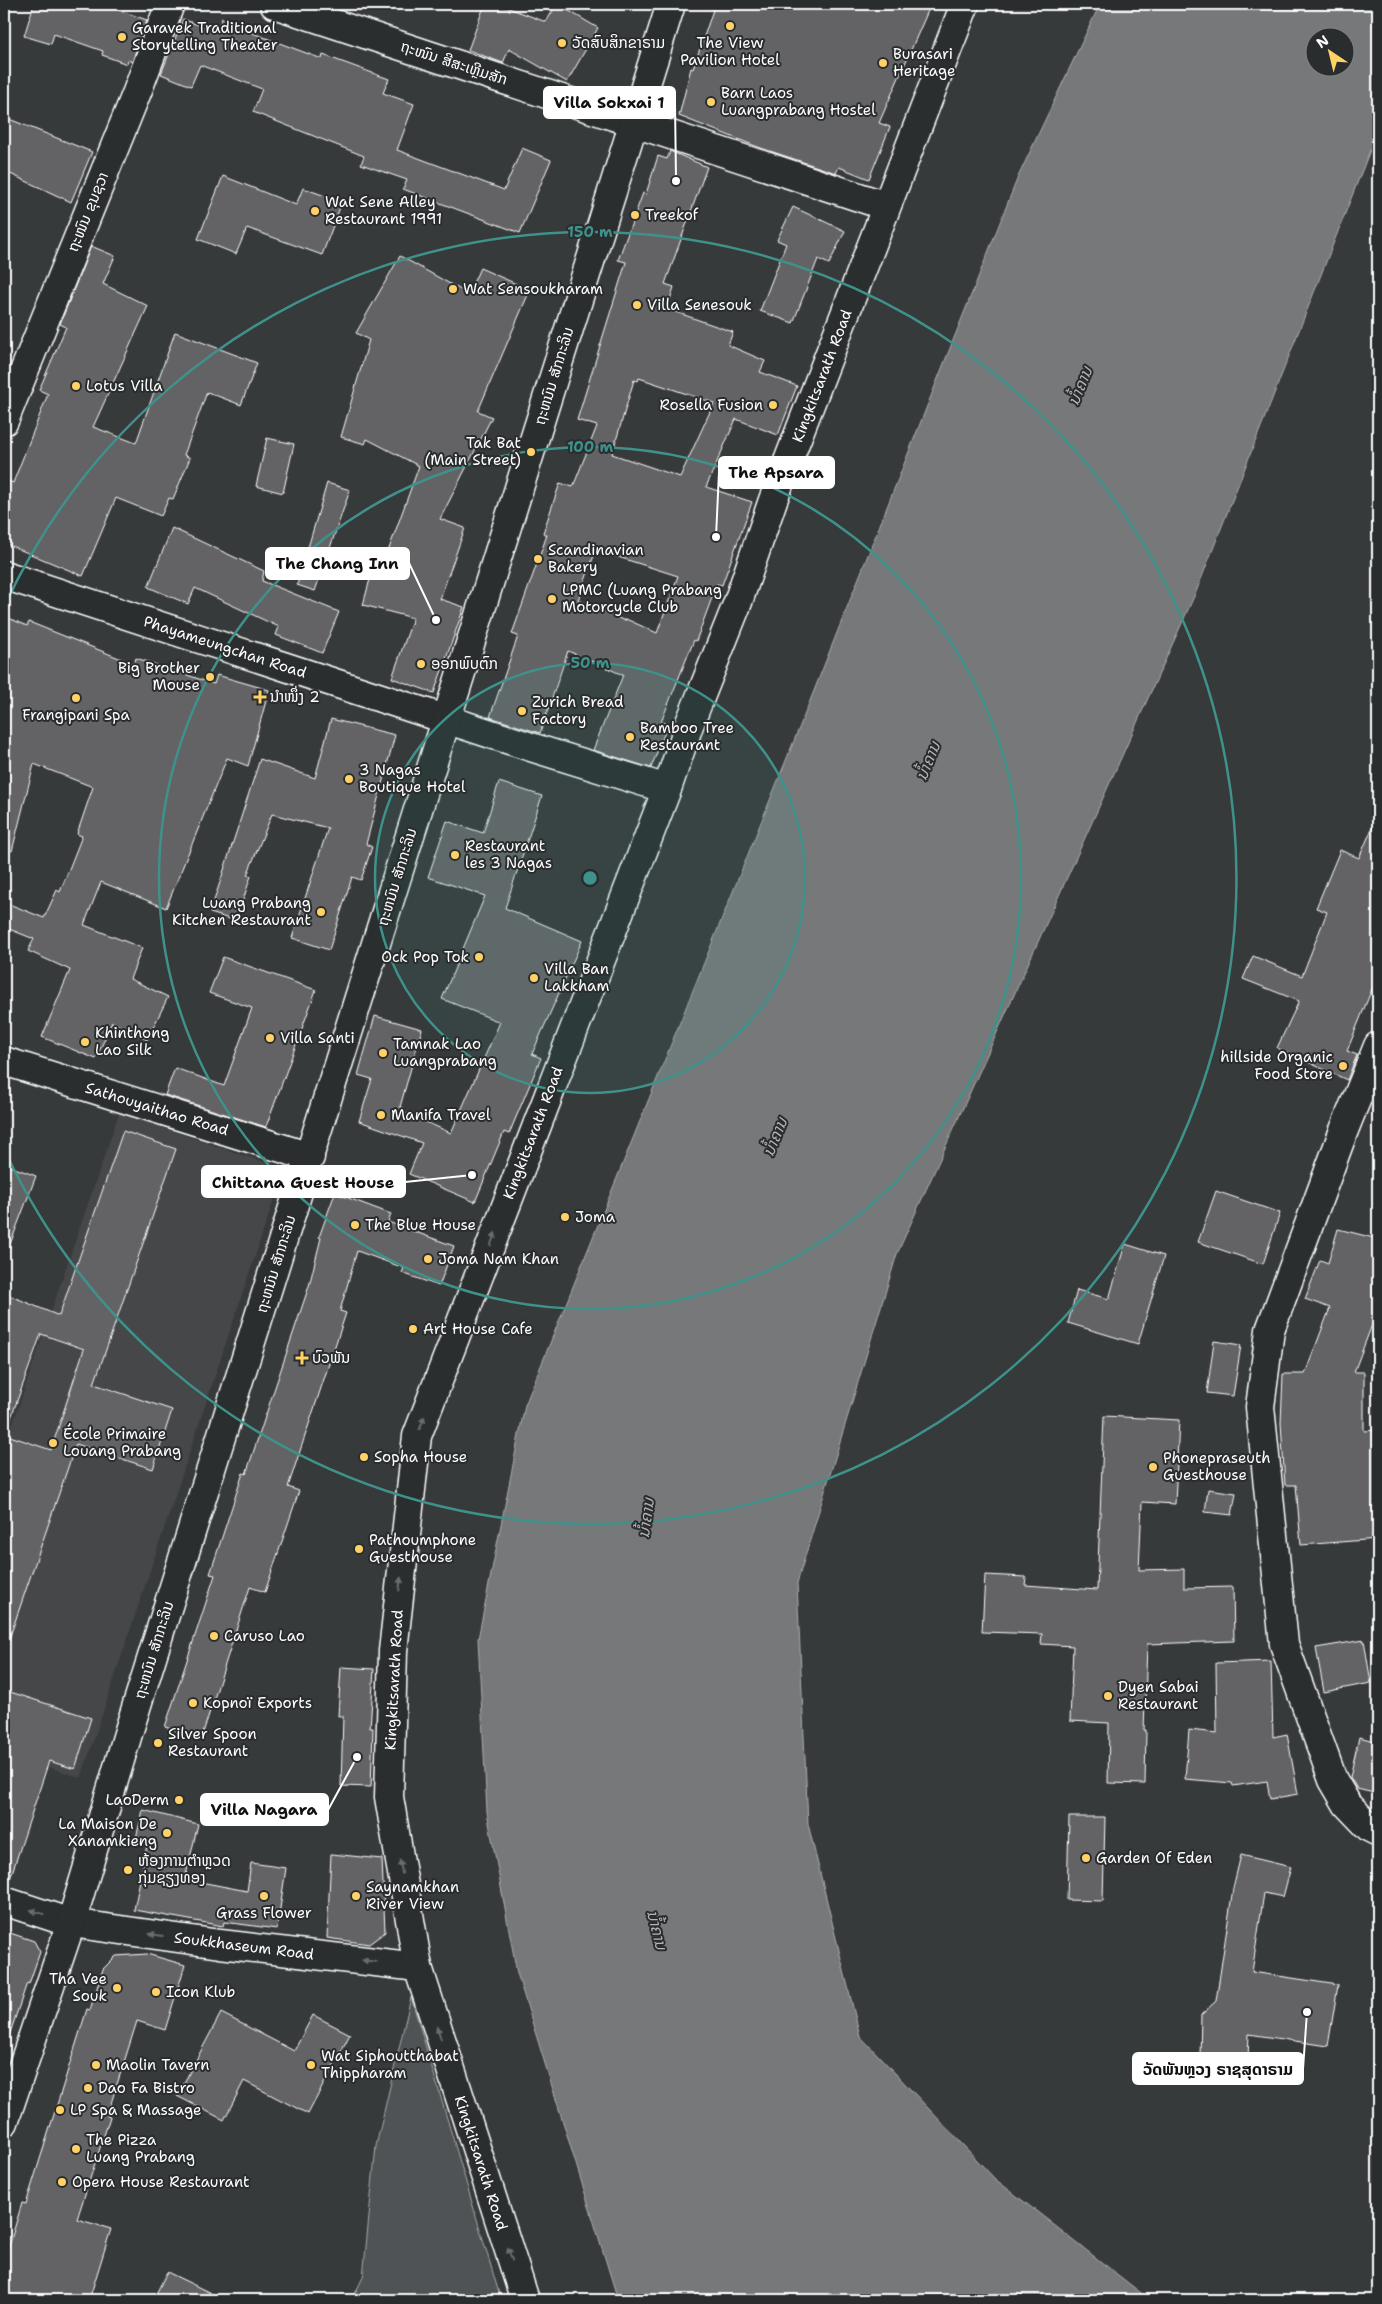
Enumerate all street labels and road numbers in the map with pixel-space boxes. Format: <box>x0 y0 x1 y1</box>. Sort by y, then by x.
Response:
street label: ຖະໜົນ ສີສະເຫຼີມສັກ <box>398 36 510 90</box>
street label: ຖະໜົນ ຂຸນຊວາ <box>63 169 113 255</box>
street label: Kingkitsarath Road <box>787 306 857 445</box>
street label: ຖະຫນົນ ສັກກະລິນ <box>530 325 578 427</box>
street label: Phayameungchan Road <box>141 611 310 683</box>
street label: ຖະຫນົນ ສັກກະລິນ <box>373 826 421 928</box>
street label: Kingkitsarath Road <box>498 1063 568 1202</box>
street label: Sathouyaithao Road <box>83 1078 232 1140</box>
street label: ຖະຫນົນ ສັກກະລິນ <box>252 1213 300 1315</box>
street label: ຖະຫນົນ ສັກກະລິນ <box>130 1599 178 1701</box>
street label: Kingkitsarath Road <box>380 1609 408 1751</box>
street label: Soukkhaseum Road <box>173 1928 316 1965</box>
street label: Kingkitsarath Road <box>450 2093 512 2233</box>

